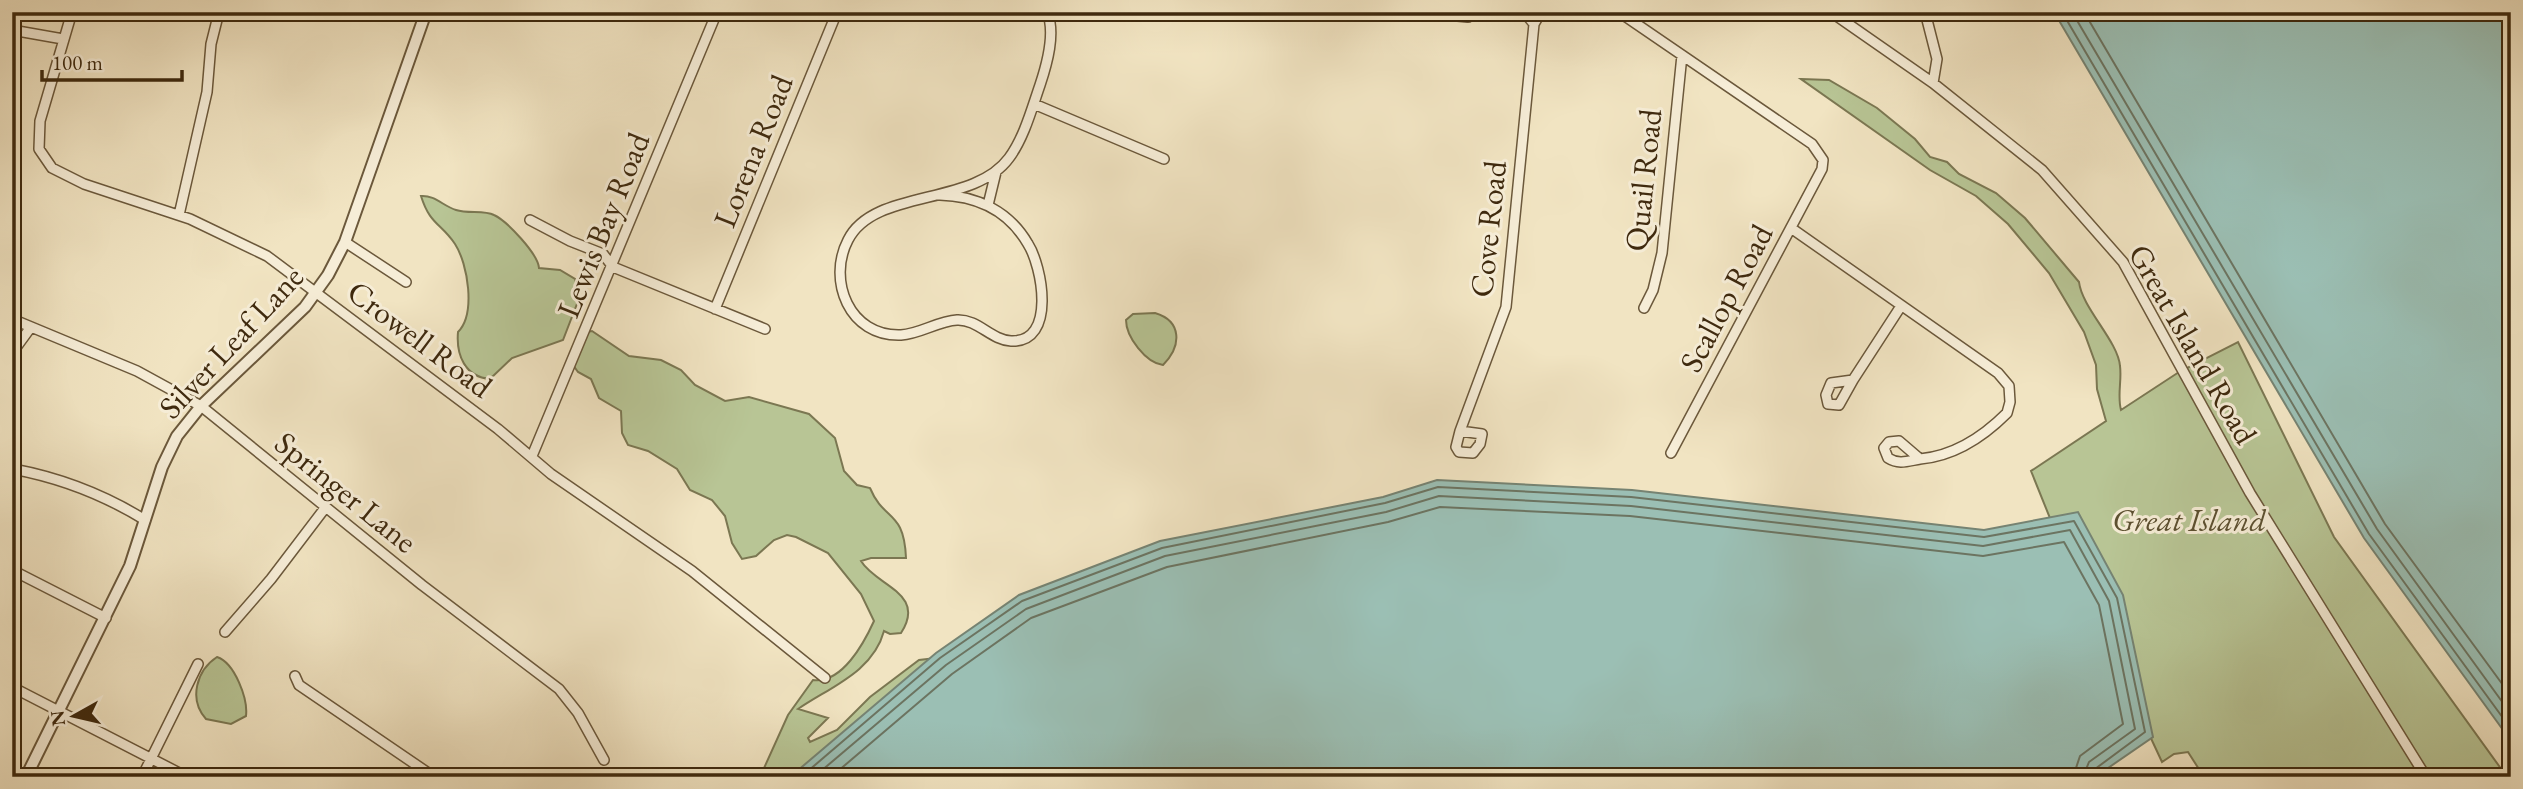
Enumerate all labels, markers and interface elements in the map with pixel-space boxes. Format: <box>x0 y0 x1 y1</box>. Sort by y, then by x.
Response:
scale bar <box>42 38 182 82</box>
text: 100 m <box>52 49 103 76</box>
street label: Lorena Road <box>703 68 803 233</box>
street label: Quail Road <box>1615 106 1671 253</box>
street label: Lewis Bay Road <box>547 125 660 324</box>
street label: Cove Road <box>1460 158 1516 299</box>
street label: Scallop Road <box>1670 216 1783 379</box>
street label: Great Island Road <box>2119 237 2268 452</box>
street label: Silver Leaf Lane <box>149 257 313 427</box>
street label: Crowell Road <box>339 271 502 408</box>
street label: Springer Lane <box>266 422 426 562</box>
park label: Great Island <box>2112 499 2266 541</box>
north arrow <box>38 680 108 750</box>
text: N <box>44 708 71 728</box>

